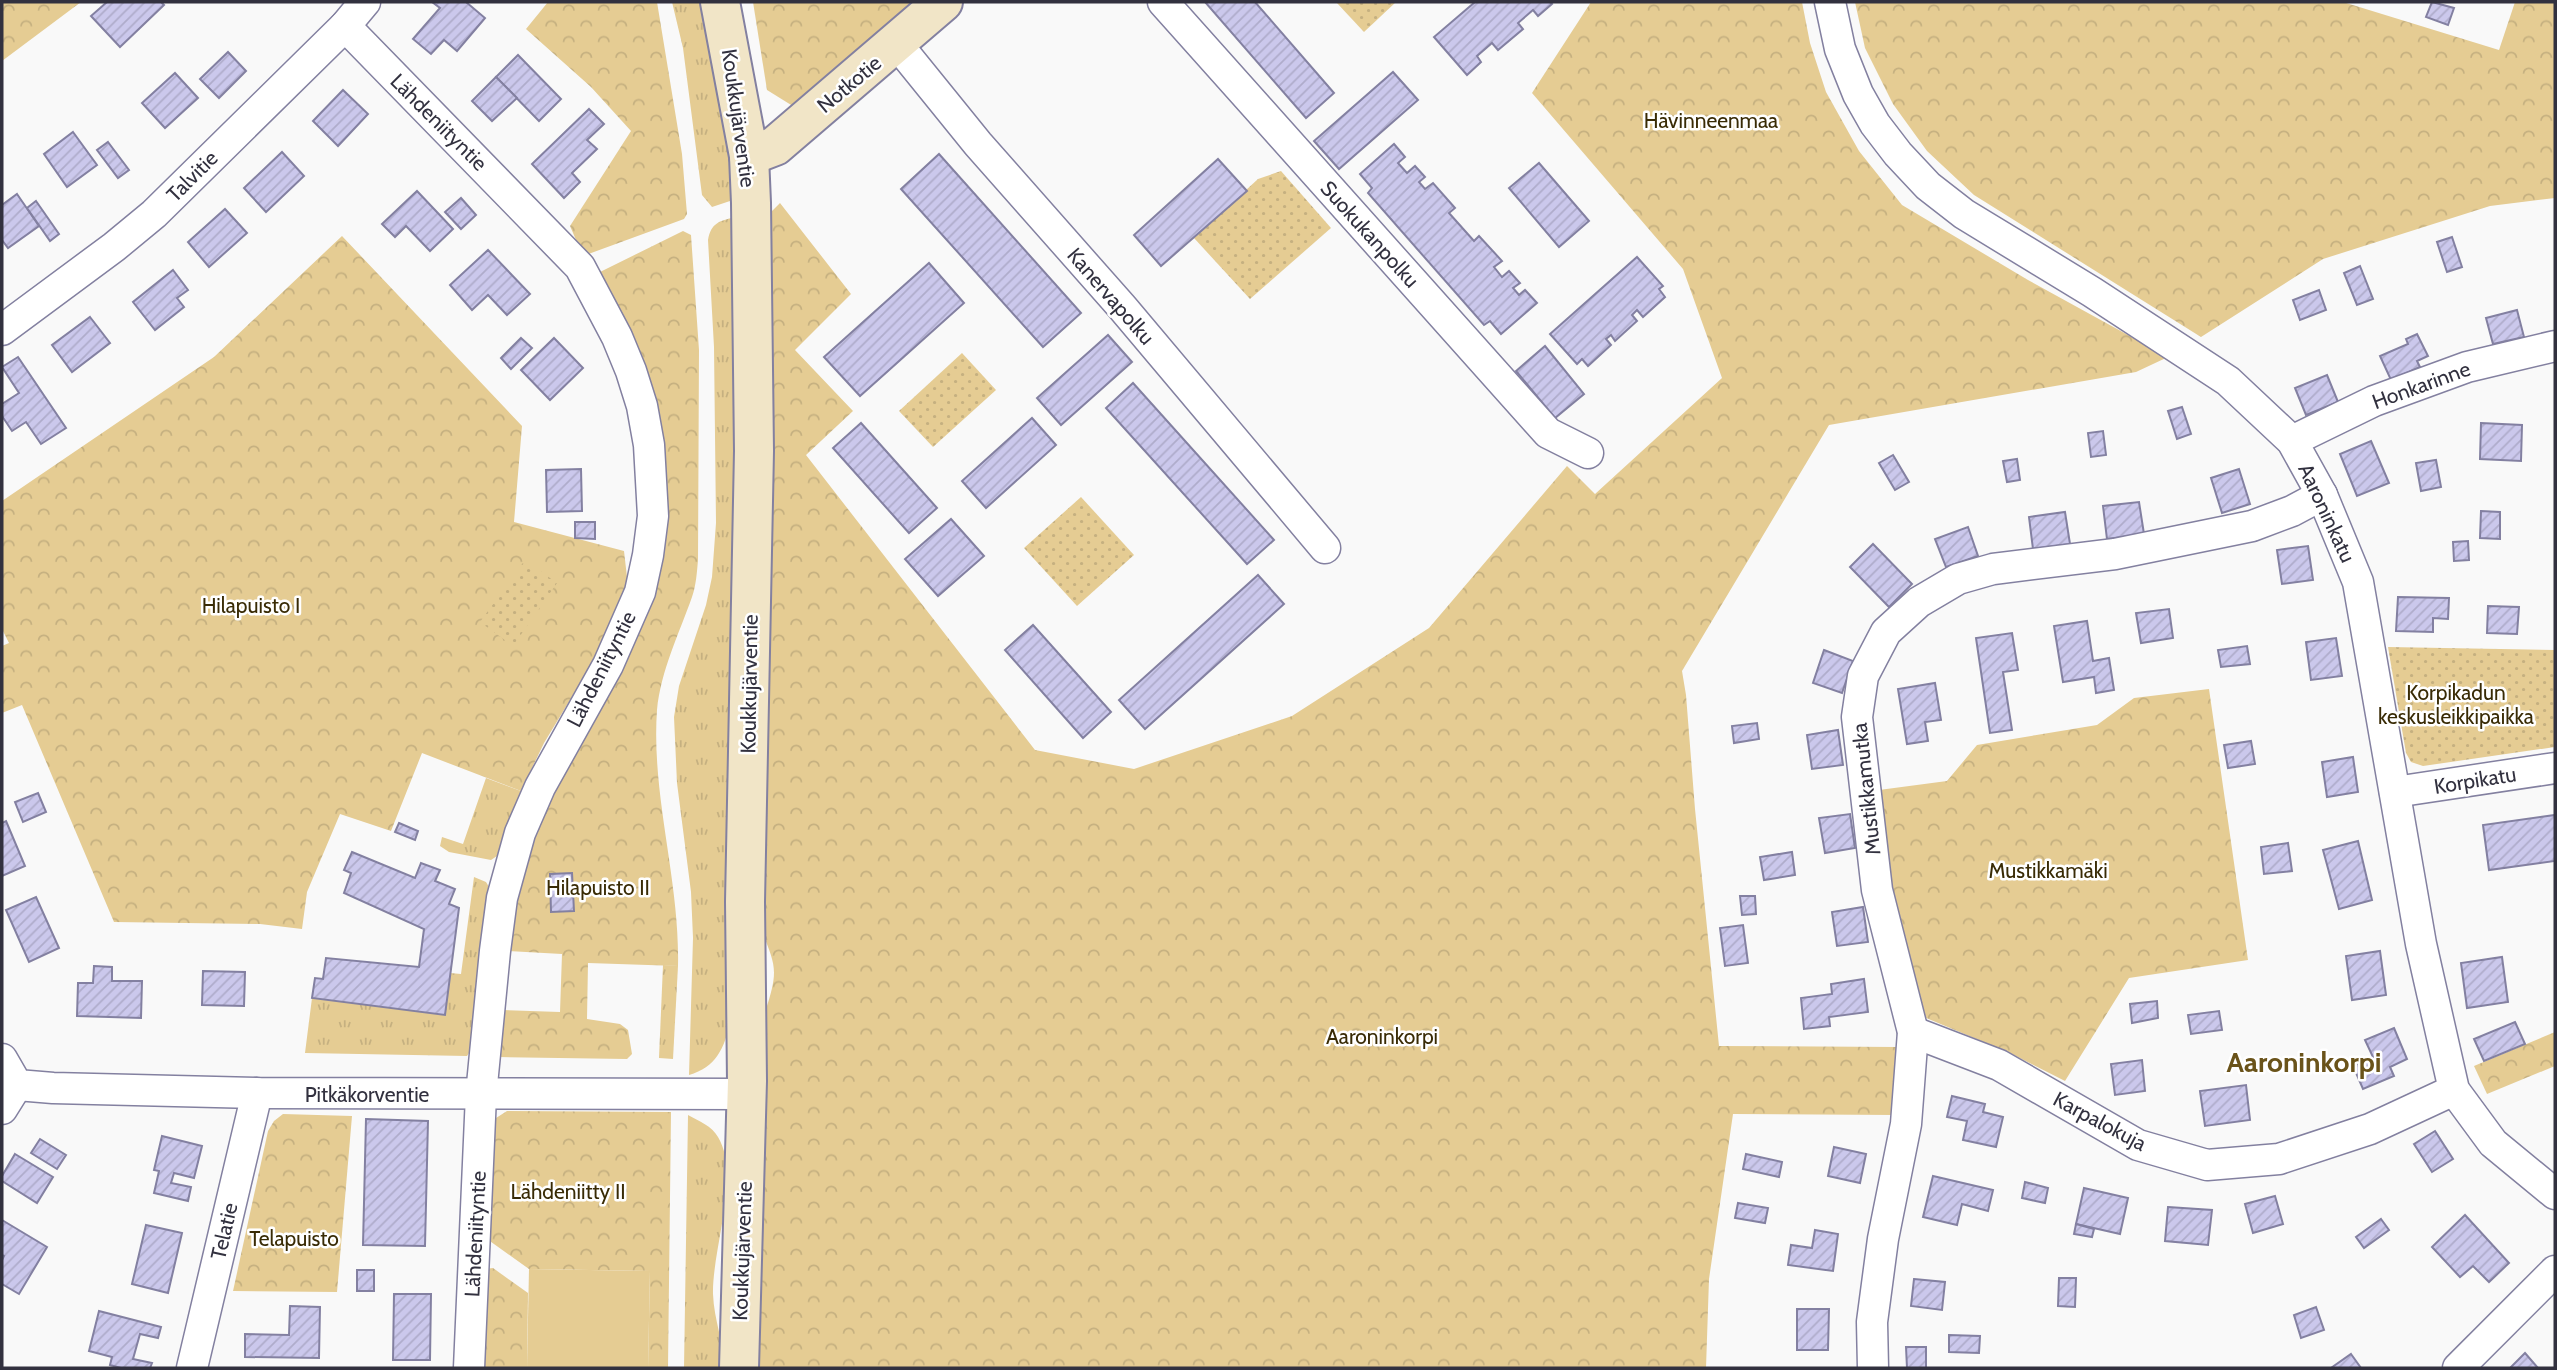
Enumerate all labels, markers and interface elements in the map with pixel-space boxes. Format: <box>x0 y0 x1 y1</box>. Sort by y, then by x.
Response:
street label: Koukkujärventie <box>716 47 761 189</box>
street label: Notkotie <box>812 50 886 118</box>
street label: Lähdeniityntie <box>385 68 493 176</box>
park label: Hävinneenmaa <box>1644 108 1778 133</box>
street label: Talvitie <box>161 145 223 207</box>
street label: Suokukanpolku <box>1316 176 1424 292</box>
street label: Kanervapolku <box>1062 243 1160 349</box>
street label: Honkarinne <box>2369 356 2474 414</box>
street label: Aaroninkatu <box>2293 460 2361 566</box>
park label: Hilapuisto I <box>202 593 300 618</box>
street label: Lähdeniityntie <box>561 607 641 731</box>
street label: Koukkujärventie <box>735 614 764 754</box>
park label: Korpikadun keskusleikkipaikka <box>2378 680 2534 729</box>
street label: Mustikkamutka <box>1847 722 1885 856</box>
street label: Korpikatu <box>2432 761 2518 799</box>
park label: Mustikkamäki <box>1988 858 2108 883</box>
park label: Hilapuisto II <box>546 875 650 900</box>
park label: Aaroninkorpi <box>1326 1024 1438 1049</box>
district label: Aaroninkorpi <box>2227 1045 2381 1079</box>
street label: Pitkäkorventie <box>305 1082 430 1107</box>
street label: Karpalokuja <box>2049 1086 2151 1157</box>
street label: Lähdeniityntie <box>459 1170 491 1298</box>
park label: Lähdeniitty II <box>510 1179 626 1204</box>
street label: Koukkujärventie <box>727 1181 758 1321</box>
street label: Telatie <box>205 1200 243 1262</box>
park label: Telapuisto <box>249 1226 339 1251</box>

